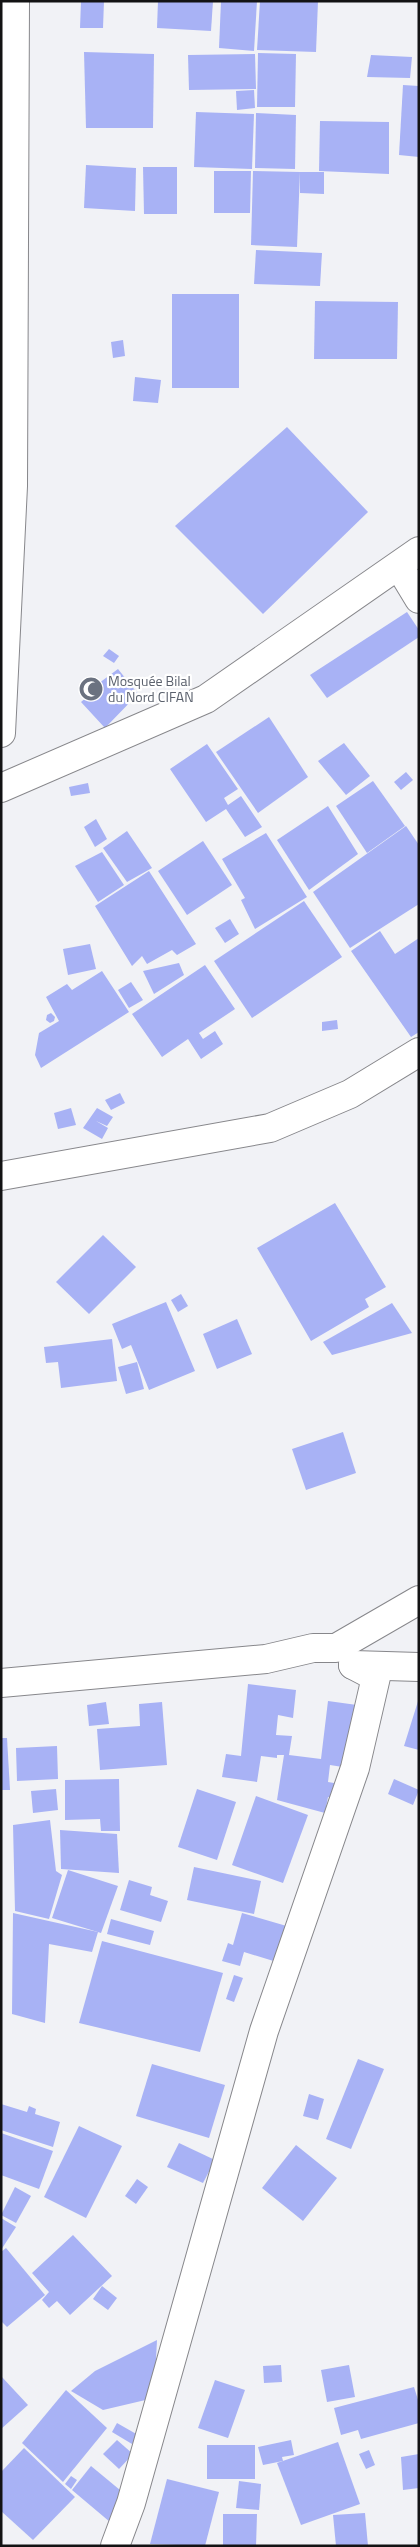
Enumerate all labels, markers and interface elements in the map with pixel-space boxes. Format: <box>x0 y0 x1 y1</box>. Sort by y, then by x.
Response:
place label: Mosquée Bilal du Nord CIFAN <box>108 670 194 707</box>
mosque icon: Mosquée Bilal du Nord CIFAN <box>78 676 104 702</box>

